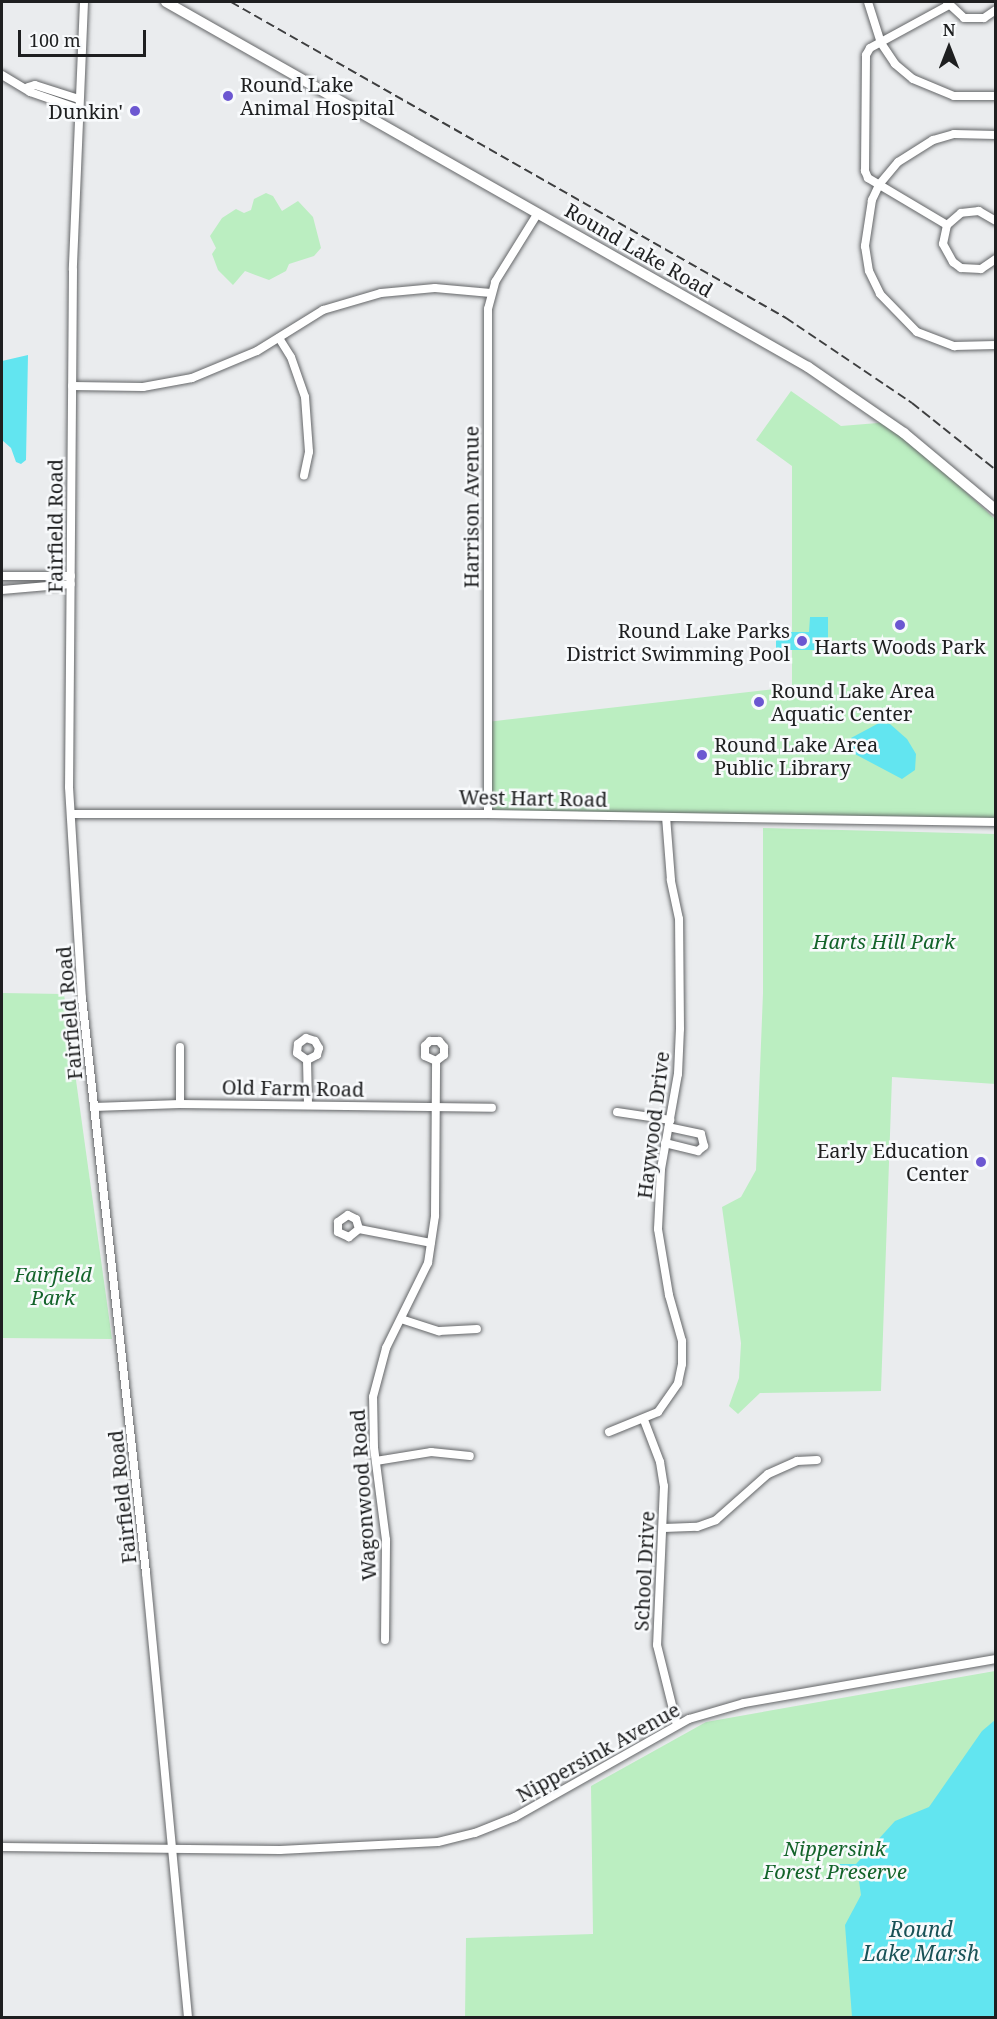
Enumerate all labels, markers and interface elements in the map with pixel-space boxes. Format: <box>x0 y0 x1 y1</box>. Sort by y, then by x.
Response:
scale bar <box>21 18 148 56</box>
north arrow <box>919 18 979 78</box>
text: N <box>943 19 955 41</box>
text: 100 m <box>29 28 81 52</box>
place label: Round Lake Animal Hospital <box>240 72 395 119</box>
marker: Round Lake Animal Hospital <box>221 89 235 103</box>
place label: Dunkin' <box>48 99 123 123</box>
marker: Dunkin' <box>128 104 142 118</box>
street label: Round Lake Road <box>561 198 717 302</box>
street label: Harrison Avenue <box>459 426 483 588</box>
street label: Fairfield Road <box>43 459 67 593</box>
place label: Round Lake Parks District Swimming Pool <box>566 618 790 665</box>
marker: Harts Woods Park <box>893 618 907 632</box>
marker: Round Lake Parks District Swimming Pool <box>795 634 809 648</box>
place label: Harts Woods Park <box>814 634 986 658</box>
place label: Round Lake Area Aquatic Center <box>771 678 935 725</box>
marker: Round Lake Area Aquatic Center <box>752 695 766 709</box>
place label: Round Lake Area Public Library <box>714 732 878 779</box>
marker: Round Lake Area Public Library <box>695 748 709 762</box>
street label: West Hart Road <box>458 785 608 811</box>
park label: Harts Hill Park <box>813 929 955 953</box>
street label: Fairfield Road <box>51 945 87 1081</box>
street label: Haywood Drive <box>632 1050 674 1200</box>
street label: Old Farm Road <box>222 1075 364 1101</box>
place label: Early Education Center <box>817 1138 969 1185</box>
marker: Early Education Center <box>974 1155 988 1169</box>
park label: Fairfield Park <box>14 1263 92 1310</box>
street label: Wagonwood Road <box>345 1408 381 1582</box>
street label: Fairfield Road <box>103 1429 141 1565</box>
street label: School Drive <box>629 1510 659 1632</box>
street label: Nippersink Avenue <box>512 1697 684 1807</box>
park label: Nippersink Forest Preserve <box>763 1836 907 1883</box>
water label: Round Lake Marsh <box>863 1916 979 1966</box>

